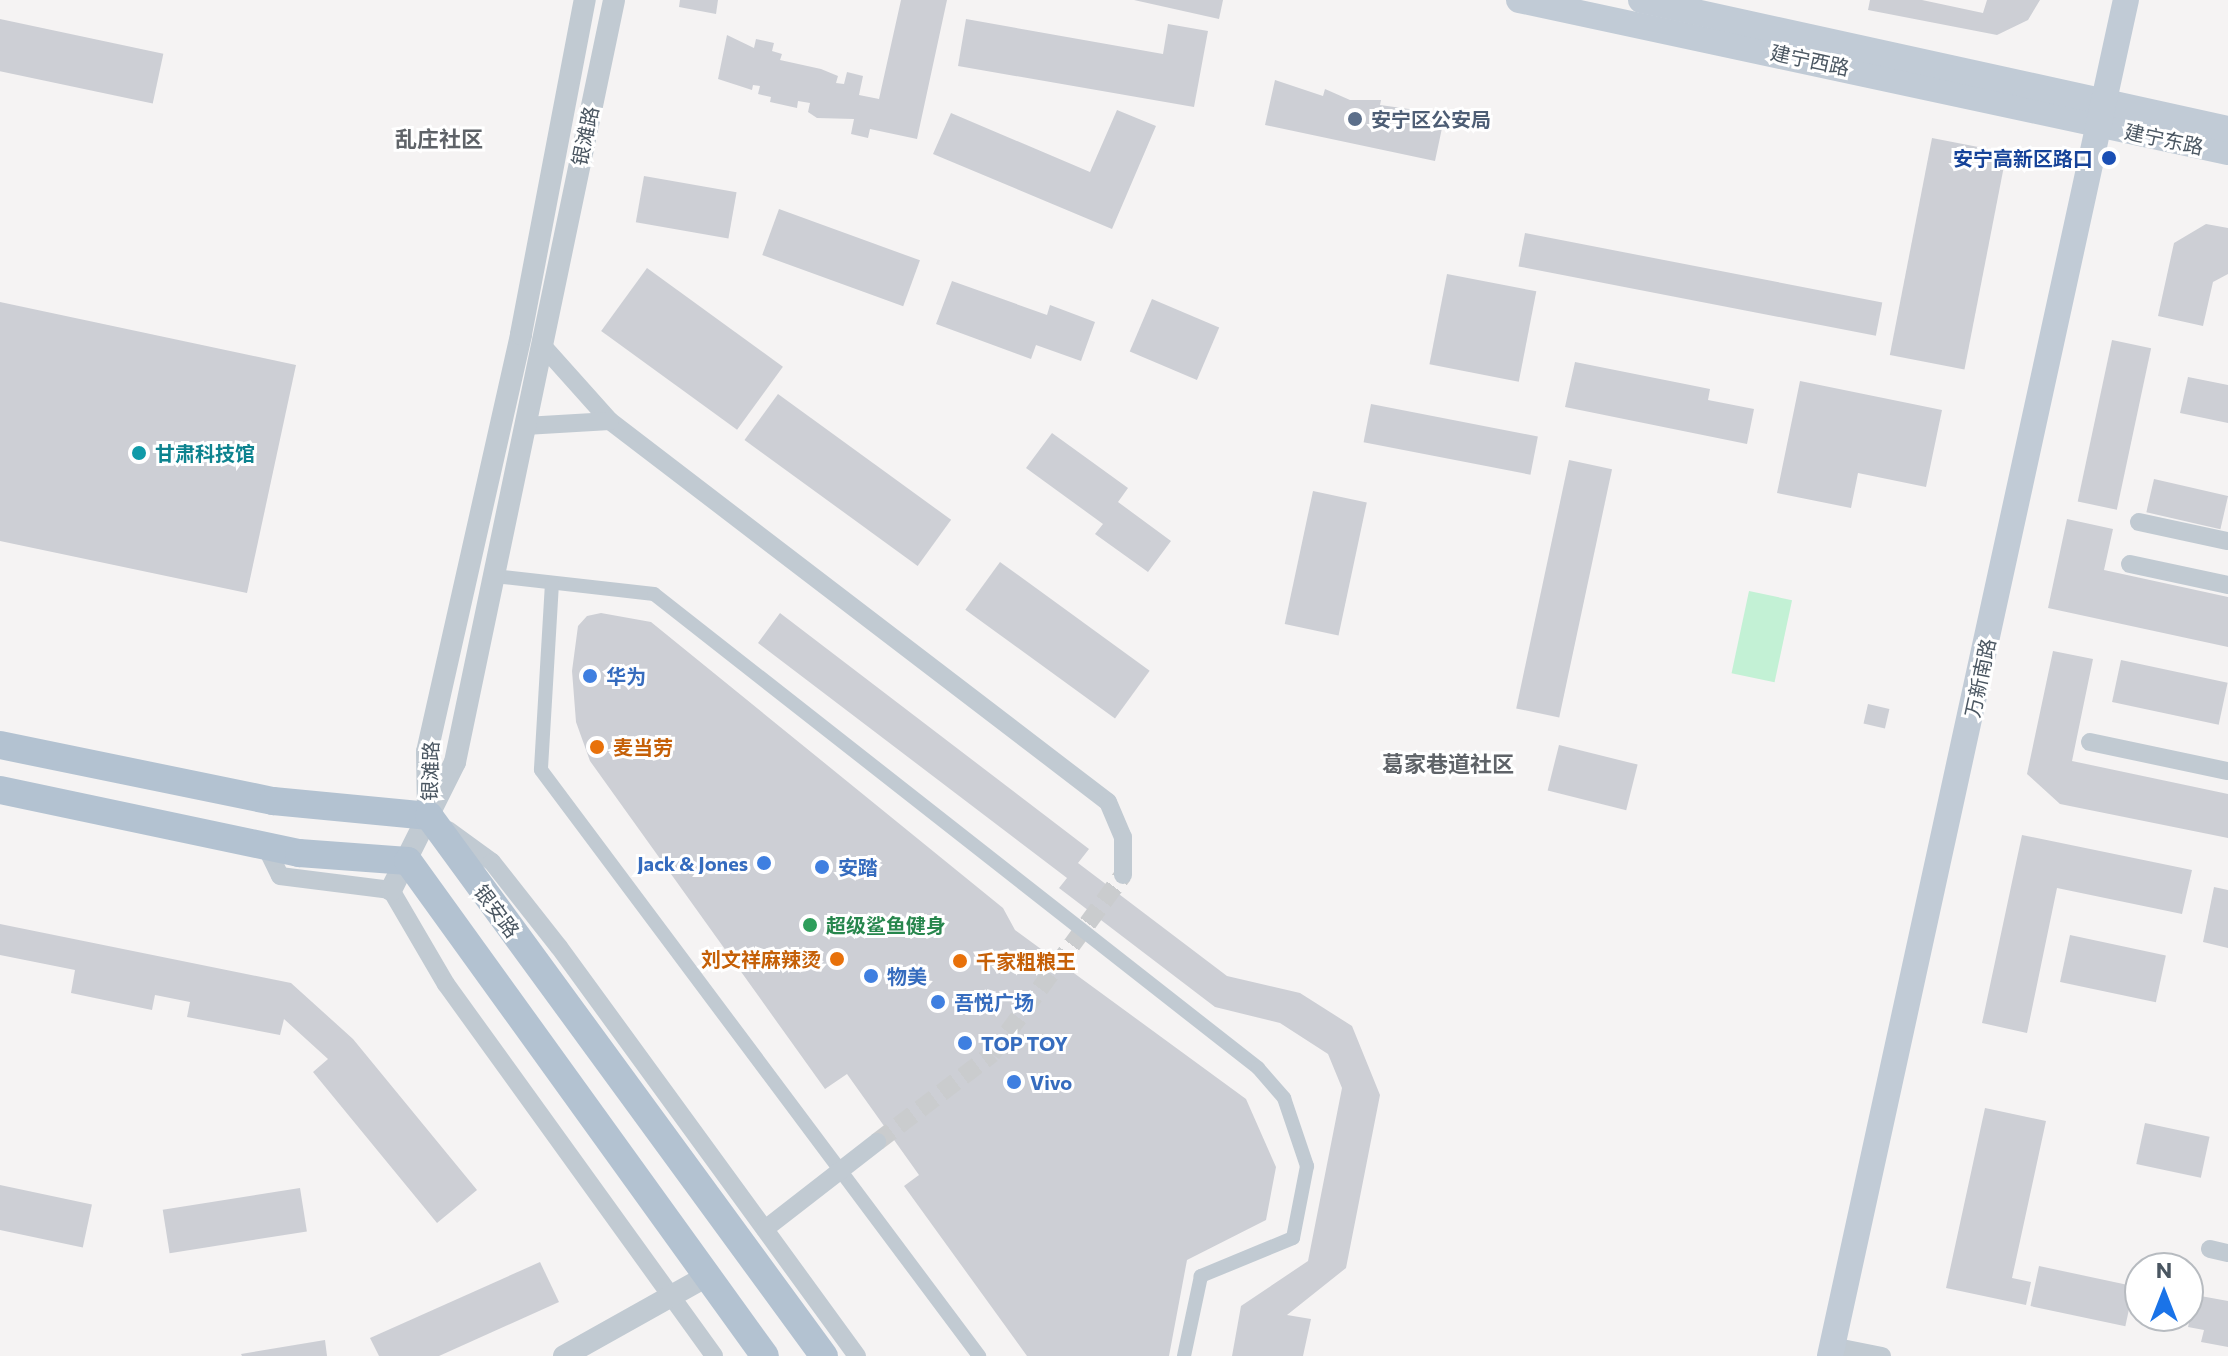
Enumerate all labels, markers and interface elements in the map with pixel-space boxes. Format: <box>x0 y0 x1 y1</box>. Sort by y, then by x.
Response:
street label: 建宁西路 <box>1768 40 1852 80</box>
street label: 银滩路 <box>567 104 603 168</box>
place label: 安宁区公安局 <box>1371 107 1491 131</box>
marker: 安宁区公安局 <box>1346 110 1364 128</box>
street label: 建宁东路 <box>2122 119 2206 159</box>
district label: 乱庄社区 <box>395 126 483 152</box>
place label: 安宁高新区路口 <box>1953 146 2093 170</box>
marker: 安宁高新区路口 <box>2100 149 2118 167</box>
place label: 甘肃科技馆 <box>155 441 255 465</box>
marker: 甘肃科技馆 <box>130 444 148 462</box>
street label: 万新南路 <box>1960 636 2000 720</box>
place label: 华为 <box>606 664 646 688</box>
marker: 华为 <box>581 667 599 685</box>
place label: 麦当劳 <box>613 735 673 759</box>
marker: 麦当劳 <box>588 738 606 756</box>
street label: 银滩路 <box>417 741 443 801</box>
district label: 葛家巷道社区 <box>1382 751 1514 777</box>
place label: Jack & Jones <box>637 851 748 875</box>
marker: Jack & Jones <box>755 854 773 872</box>
place label: 安踏 <box>838 855 878 879</box>
marker: 安踏 <box>813 858 831 876</box>
street label: 银安路 <box>469 880 525 942</box>
place label: 超级鲨鱼健身 <box>826 913 946 937</box>
marker: 超级鲨鱼健身 <box>801 916 819 934</box>
place label: 刘文祥麻辣烫 <box>701 947 821 971</box>
place label: 千家粗粮王 <box>976 949 1076 973</box>
marker: 刘文祥麻辣烫 <box>828 950 846 968</box>
marker: 千家粗粮王 <box>951 952 969 970</box>
place label: 物美 <box>887 964 927 988</box>
marker: 物美 <box>862 967 880 985</box>
place label: 吾悦广场 <box>954 990 1034 1014</box>
marker: 吾悦广场 <box>929 993 947 1011</box>
place label: TOP TOY <box>981 1031 1068 1055</box>
marker: TOP TOY <box>956 1034 974 1052</box>
place label: Vivo <box>1030 1070 1072 1094</box>
marker: Vivo <box>1005 1073 1023 1091</box>
north arrow <box>2124 1252 2204 1332</box>
text: N <box>2156 1256 2172 1283</box>

